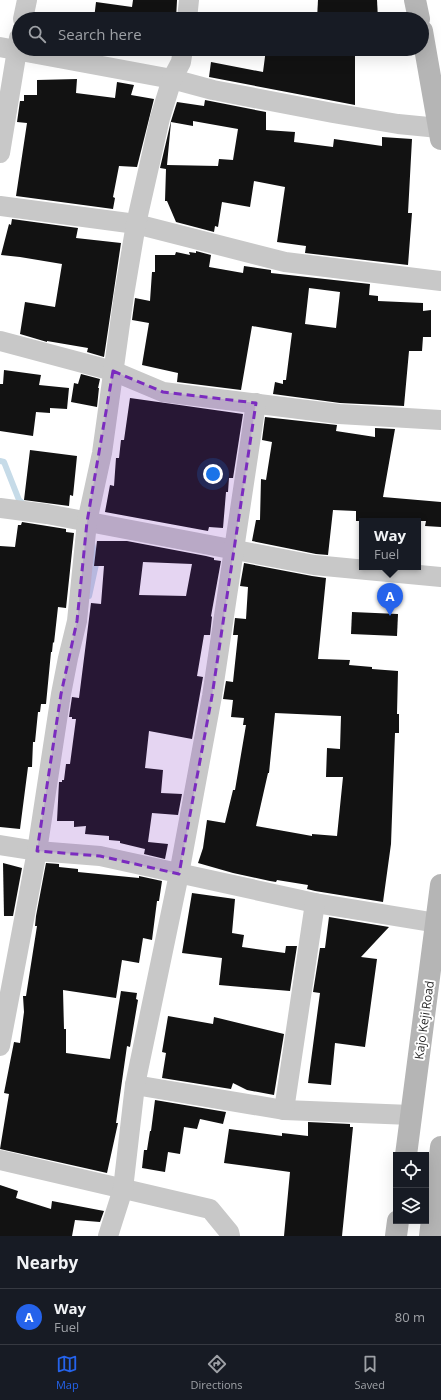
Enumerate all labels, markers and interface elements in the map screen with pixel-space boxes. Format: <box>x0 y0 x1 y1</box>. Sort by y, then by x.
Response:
search box <box>12 12 429 56</box>
icon: search <box>26 23 48 45</box>
text: Search here <box>58 24 142 44</box>
your location <box>203 464 223 484</box>
popup <box>359 518 421 570</box>
text: Way <box>374 525 406 545</box>
text: Fuel <box>374 545 399 563</box>
pin: A <box>377 583 403 616</box>
street label: Kajo Keji Road <box>410 980 438 1060</box>
map controls <box>393 1152 429 1224</box>
button: locate <box>393 1152 429 1188</box>
button: layers <box>393 1188 429 1224</box>
text: Nearby <box>16 1251 78 1274</box>
text: Way <box>54 1298 86 1318</box>
text: A <box>25 1308 33 1326</box>
text: 80 m <box>395 1308 425 1326</box>
text: Fuel <box>54 1318 79 1336</box>
tab: Map <box>56 1353 79 1392</box>
tab: Directions <box>191 1353 243 1392</box>
tab: Saved <box>354 1353 385 1392</box>

